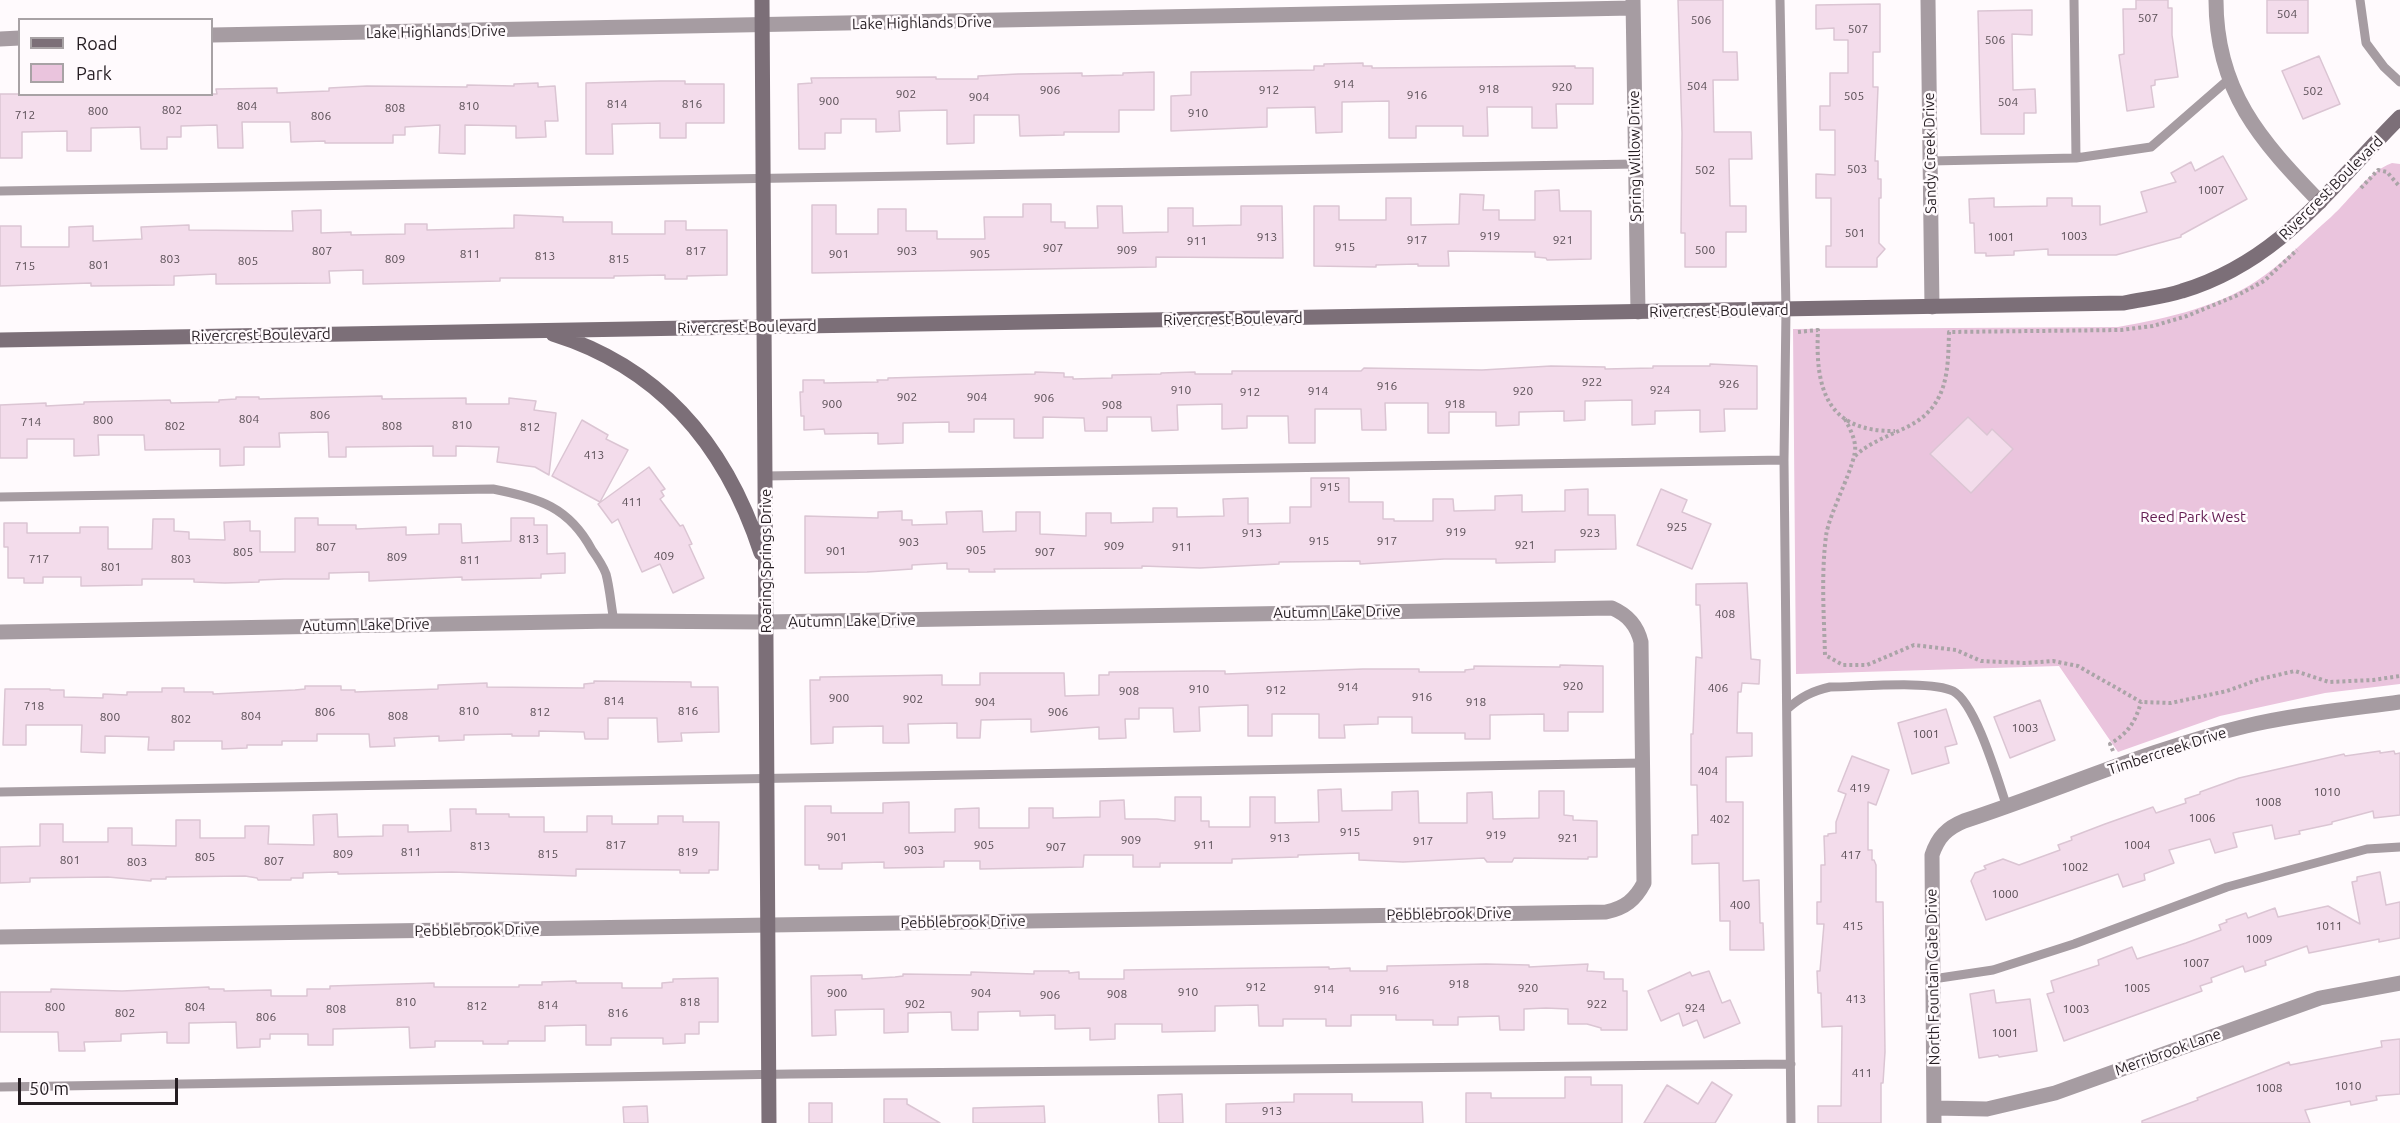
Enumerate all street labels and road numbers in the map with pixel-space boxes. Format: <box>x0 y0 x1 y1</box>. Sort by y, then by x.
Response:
street label: Lake Highlands Drive <box>852 13 992 33</box>
street label: Lake Highlands Drive <box>366 22 506 42</box>
street label: Spring Willow Drive <box>1625 90 1645 222</box>
street label: Sandy Creek Drive <box>1920 92 1940 214</box>
street label: Rivercrest Boulevard <box>2275 132 2387 244</box>
street label: Rivercrest Boulevard <box>1649 301 1789 321</box>
street label: Rivercrest Boulevard <box>1163 309 1303 329</box>
street label: Rivercrest Boulevard <box>677 317 817 337</box>
street label: Rivercrest Boulevard <box>191 325 331 345</box>
street label: Roaring Springs Drive <box>757 489 775 633</box>
street label: Autumn Lake Drive <box>1273 602 1401 622</box>
street label: Autumn Lake Drive <box>788 611 916 631</box>
street label: Autumn Lake Drive <box>302 615 430 635</box>
street label: Timbercreek Drive <box>2105 723 2229 779</box>
street label: North Fountain Gate Drive <box>1922 888 1944 1066</box>
street label: Pebblebrook Drive <box>1386 904 1512 924</box>
street label: Pebblebrook Drive <box>900 912 1026 932</box>
street label: Pebblebrook Drive <box>414 920 540 940</box>
street label: Merribrook Lane <box>2113 1024 2223 1080</box>

